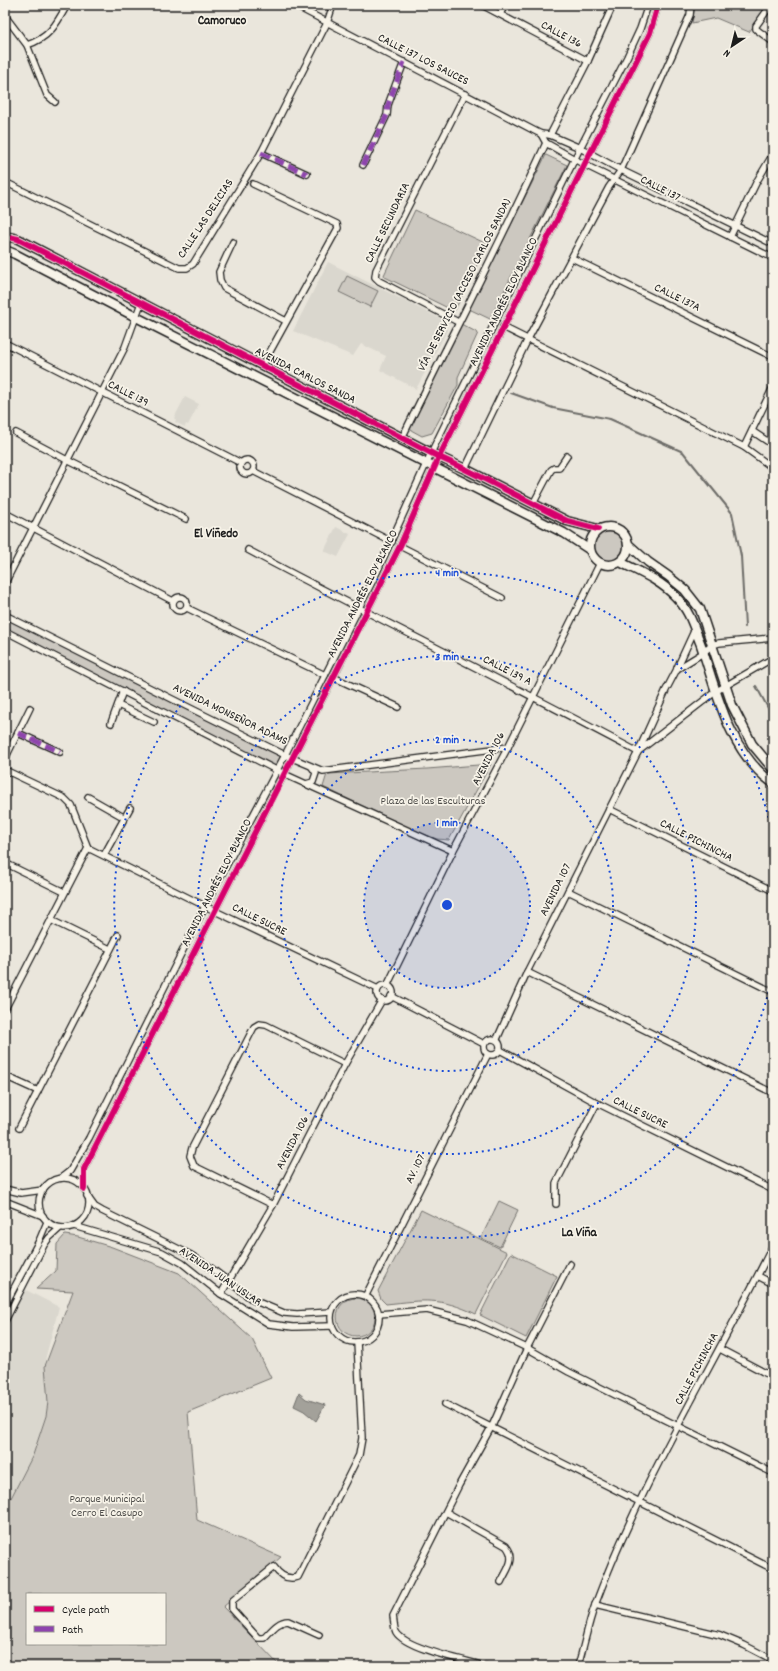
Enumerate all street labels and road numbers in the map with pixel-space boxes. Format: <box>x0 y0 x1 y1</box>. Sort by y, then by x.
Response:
street label: CALLE 136 <box>537 17 585 53</box>
street label: CALLE 137 LOS SAUCES <box>375 30 471 90</box>
street label: CALLE 137 <box>637 172 683 207</box>
street label: CALLE LAS DELICIAS <box>174 176 238 262</box>
street label: CALLE SECUNDARIA <box>361 179 415 266</box>
street label: VÍA DE SERVICIO (ACCESO CARLOS SANDA) <box>414 196 516 374</box>
street label: AVENIDA ANDRÉS ELOY BLANCO <box>465 235 543 369</box>
street label: CALLE 137A <box>651 279 703 317</box>
street label: AVENIDA CARLOS SANDA <box>251 343 359 409</box>
street label: CALLE 139 <box>105 376 151 412</box>
street label: AVENIDA ANDRÉS ELOY BLANCO <box>323 527 403 661</box>
street label: CALLE 139 A <box>479 651 535 691</box>
street label: AVENIDA MONSEÑOR ADAMS <box>170 680 290 750</box>
street label: AVENIDA 106 <box>468 729 510 789</box>
street label: CALLE PICHINCHA <box>656 815 736 867</box>
street label: AVENIDA ANDRÉS ELOY BLANCO <box>177 816 257 950</box>
street label: AVENIDA 107 <box>536 860 576 919</box>
street label: CALLE SUCRE <box>229 899 290 941</box>
street label: CALLE SUCRE <box>610 1092 671 1134</box>
street label: AVENIDA 106 <box>272 1113 314 1173</box>
street label: AV. 107 <box>402 1151 431 1187</box>
street label: AVENIDA JUAN USLAR <box>175 1243 265 1311</box>
street label: CALLE PICHINCHA <box>671 1329 723 1408</box>

